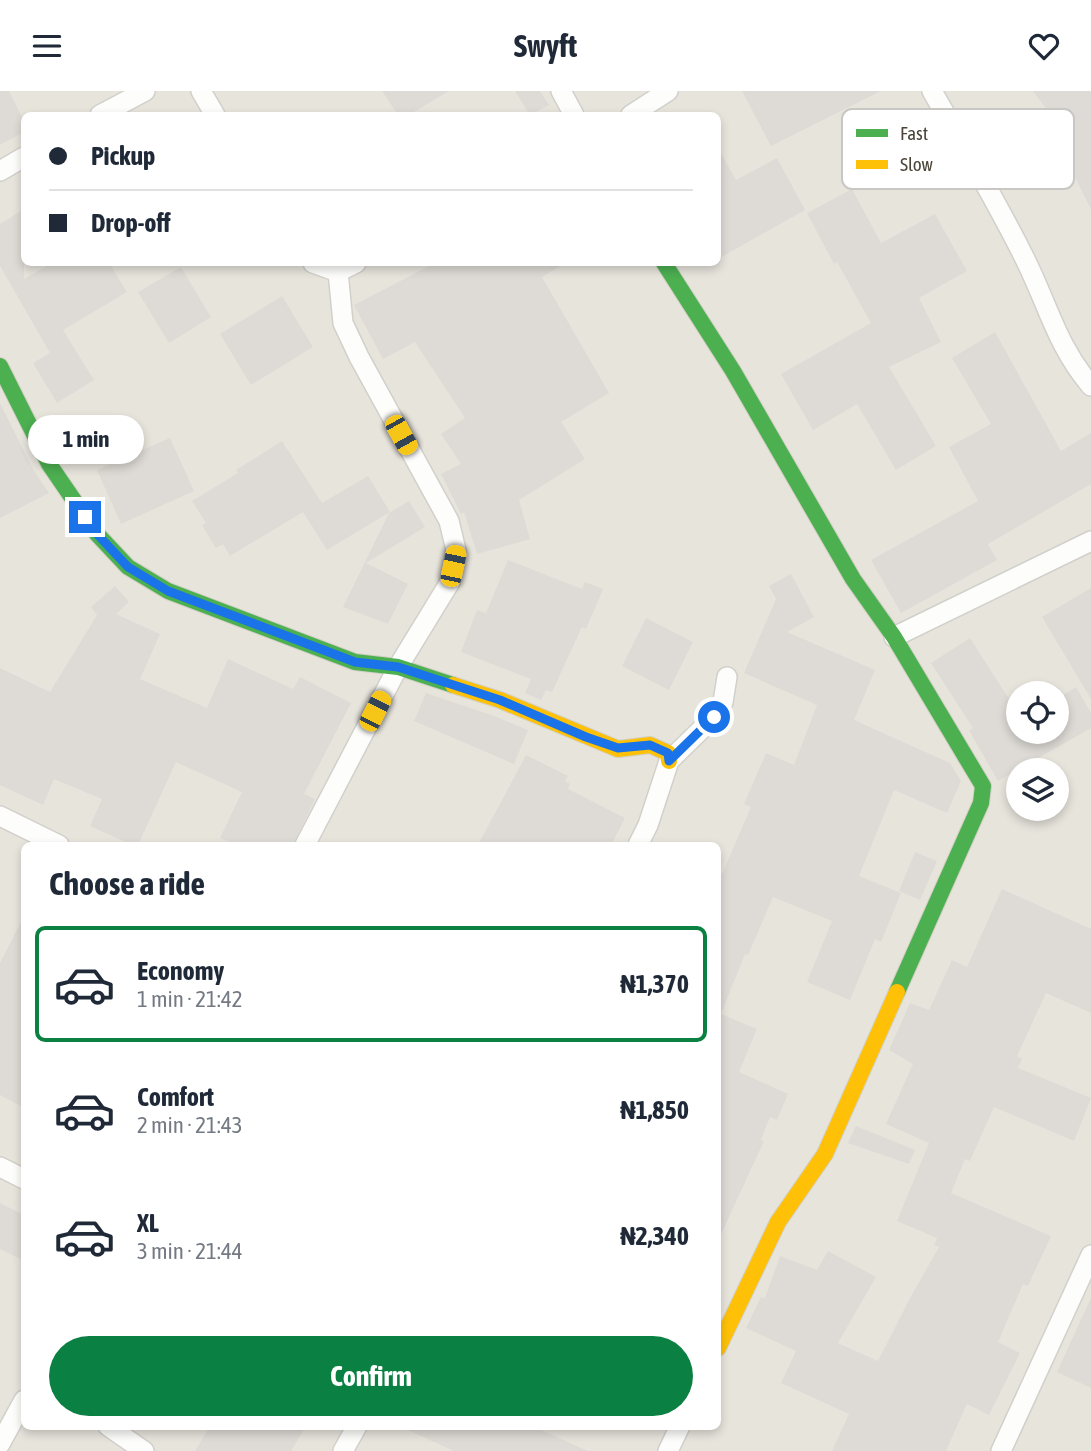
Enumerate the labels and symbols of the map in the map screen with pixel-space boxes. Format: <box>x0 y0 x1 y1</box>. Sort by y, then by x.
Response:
legend <box>842 109 1074 189</box>
text: Fast <box>900 122 928 144</box>
text: Slow <box>900 153 934 175</box>
car <box>382 412 421 458</box>
callout: 1 min <box>27 415 143 465</box>
route end <box>69 501 101 533</box>
car <box>439 543 468 589</box>
car <box>357 688 394 734</box>
route start <box>698 701 730 733</box>

